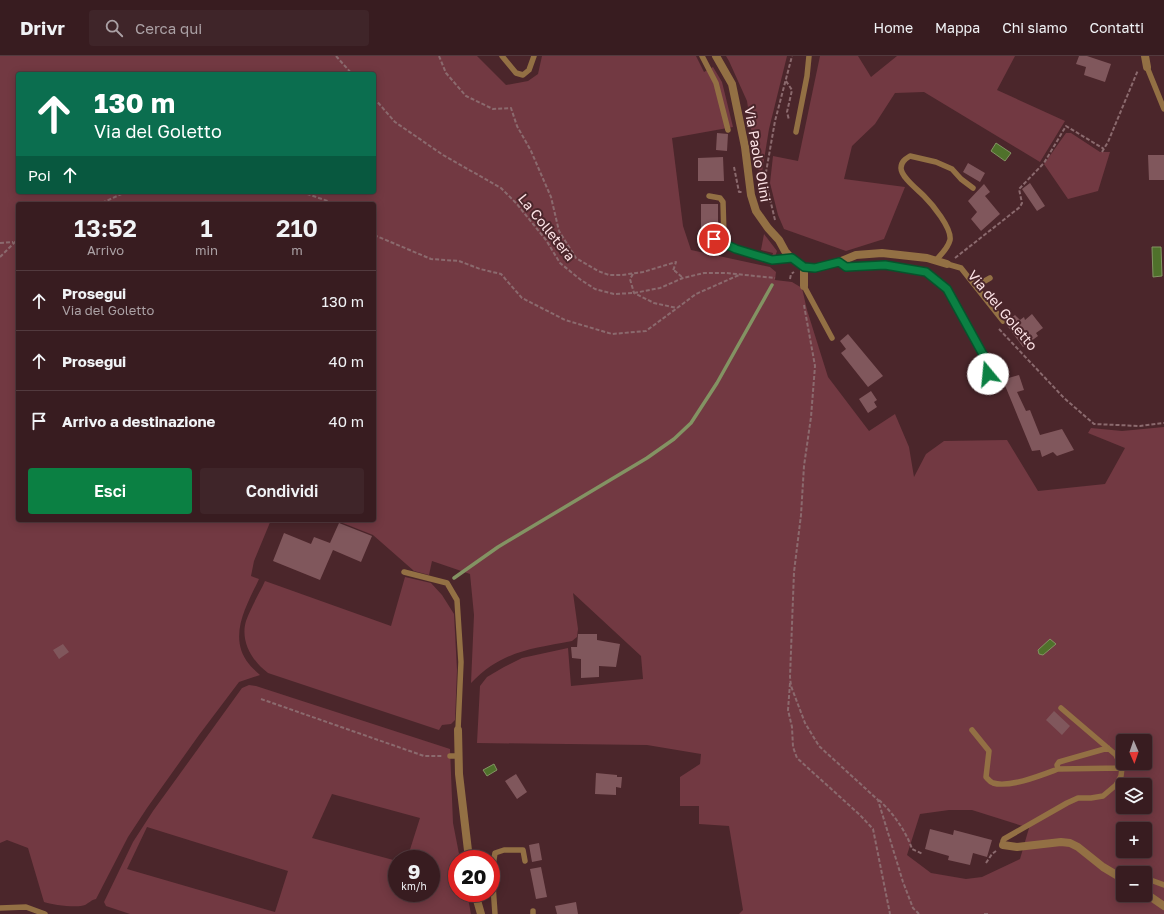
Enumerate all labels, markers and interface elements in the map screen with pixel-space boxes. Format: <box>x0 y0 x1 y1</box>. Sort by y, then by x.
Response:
search box <box>89 10 369 46</box>
text: Drivr <box>20 16 65 39</box>
icon: search <box>103 17 125 39</box>
text: Cerca qui <box>135 19 202 37</box>
text: Home <box>874 19 913 36</box>
text: Mappa <box>935 19 980 36</box>
text: Chi siamo <box>1002 19 1067 36</box>
text: Contatti <box>1089 19 1144 36</box>
text: 130 m <box>94 86 175 119</box>
icon: ahead <box>28 88 80 140</box>
street label: Via Paolo Olini <box>741 105 775 203</box>
text: Via del Goletto <box>94 120 222 142</box>
icon: ahead <box>59 164 81 186</box>
text: Poi <box>28 166 51 184</box>
street label: La Colletera <box>515 190 579 264</box>
text: 13:52 <box>74 213 137 242</box>
text: 1 <box>200 213 213 242</box>
text: 210 <box>276 213 318 242</box>
pin <box>697 222 731 256</box>
icon: arrive <box>703 228 725 250</box>
text: Arrivo <box>87 242 124 258</box>
text: min <box>195 242 218 258</box>
text: m <box>291 242 303 258</box>
street label: Via del Goletto <box>965 266 1041 354</box>
text: Prosegui <box>62 284 126 302</box>
icon: ahead <box>28 290 50 312</box>
text: 130 m <box>322 292 364 310</box>
text: Via del Goletto <box>62 302 154 318</box>
icon: ahead <box>28 350 50 372</box>
text: Prosegui <box>62 352 126 370</box>
text: 40 m <box>329 352 364 370</box>
position arrow <box>967 353 1009 395</box>
icon: arrive <box>28 410 50 432</box>
text: Arrivo a destinazione <box>62 412 215 430</box>
text: 40 m <box>329 412 364 430</box>
button: Esci <box>28 468 192 514</box>
button: Condividi <box>200 468 364 514</box>
north arrow <box>1116 734 1152 770</box>
map controls <box>1116 734 1152 902</box>
button: layers <box>1116 778 1152 814</box>
button: + <box>1116 822 1152 858</box>
speed limit sign: 20 <box>448 850 500 902</box>
text: 9 <box>408 859 420 883</box>
button: − <box>1116 866 1152 902</box>
text: km/h <box>401 880 427 892</box>

